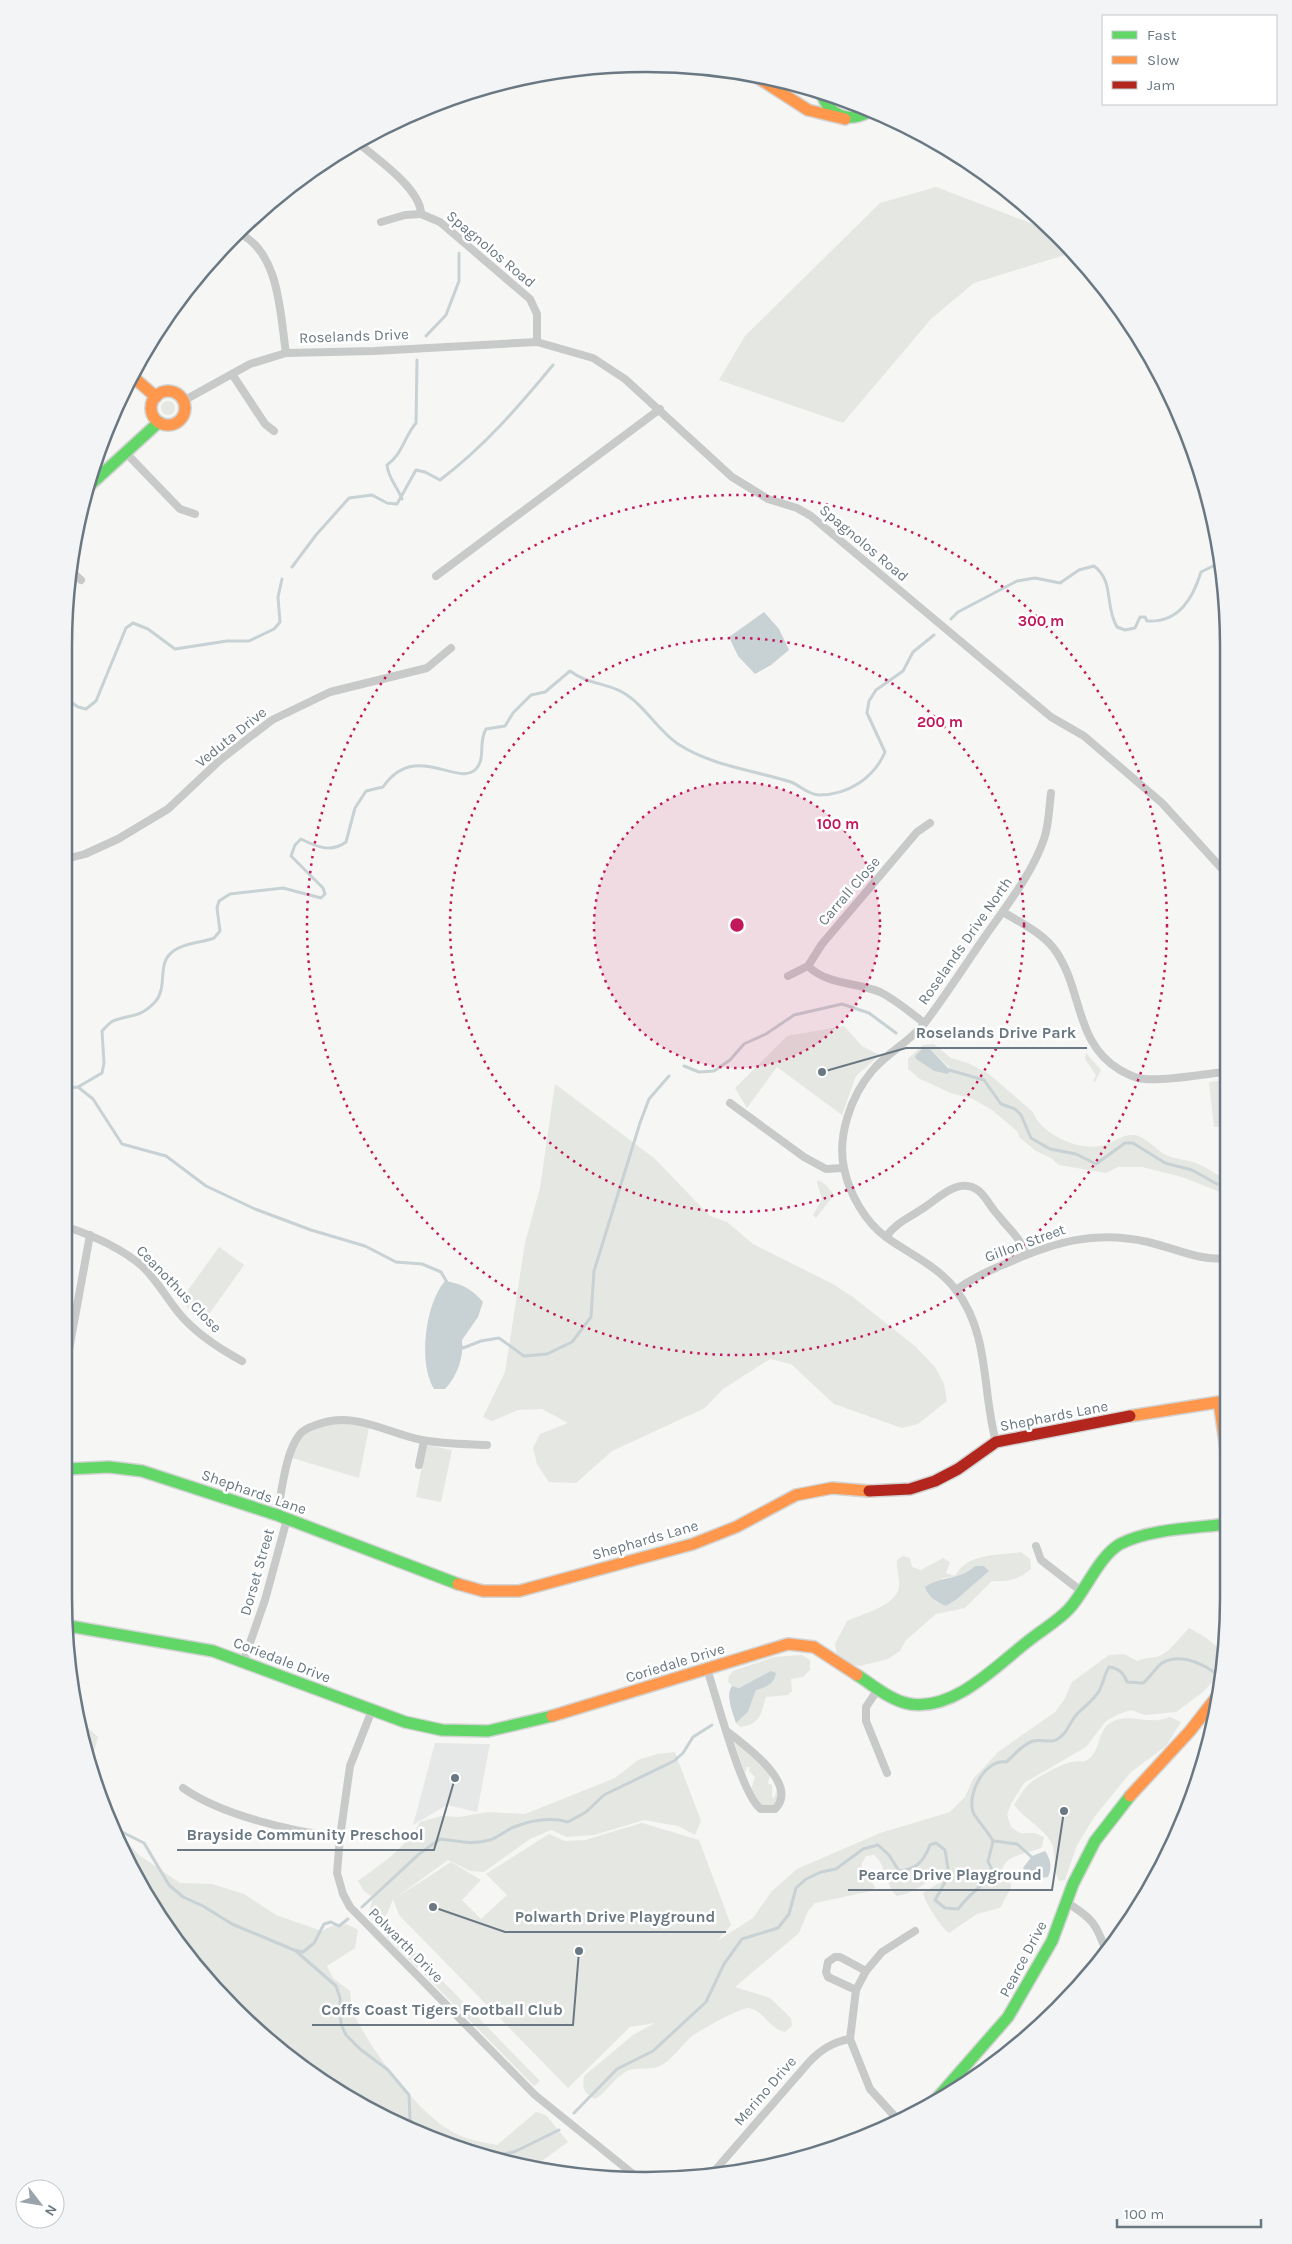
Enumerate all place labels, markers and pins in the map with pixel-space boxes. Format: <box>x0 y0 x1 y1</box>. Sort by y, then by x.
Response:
centre of rings <box>728 916 746 934</box>
callout: Roselands Drive Park <box>906 1017 1087 1048</box>
callout: Brayside Community Preschool <box>177 1819 434 1850</box>
callout: Pearce Drive Playground <box>848 1859 1052 1890</box>
callout: Polwarth Drive Playground <box>505 1901 726 1932</box>
callout: Coffs Coast Tigers Football Club <box>312 1994 573 2025</box>

